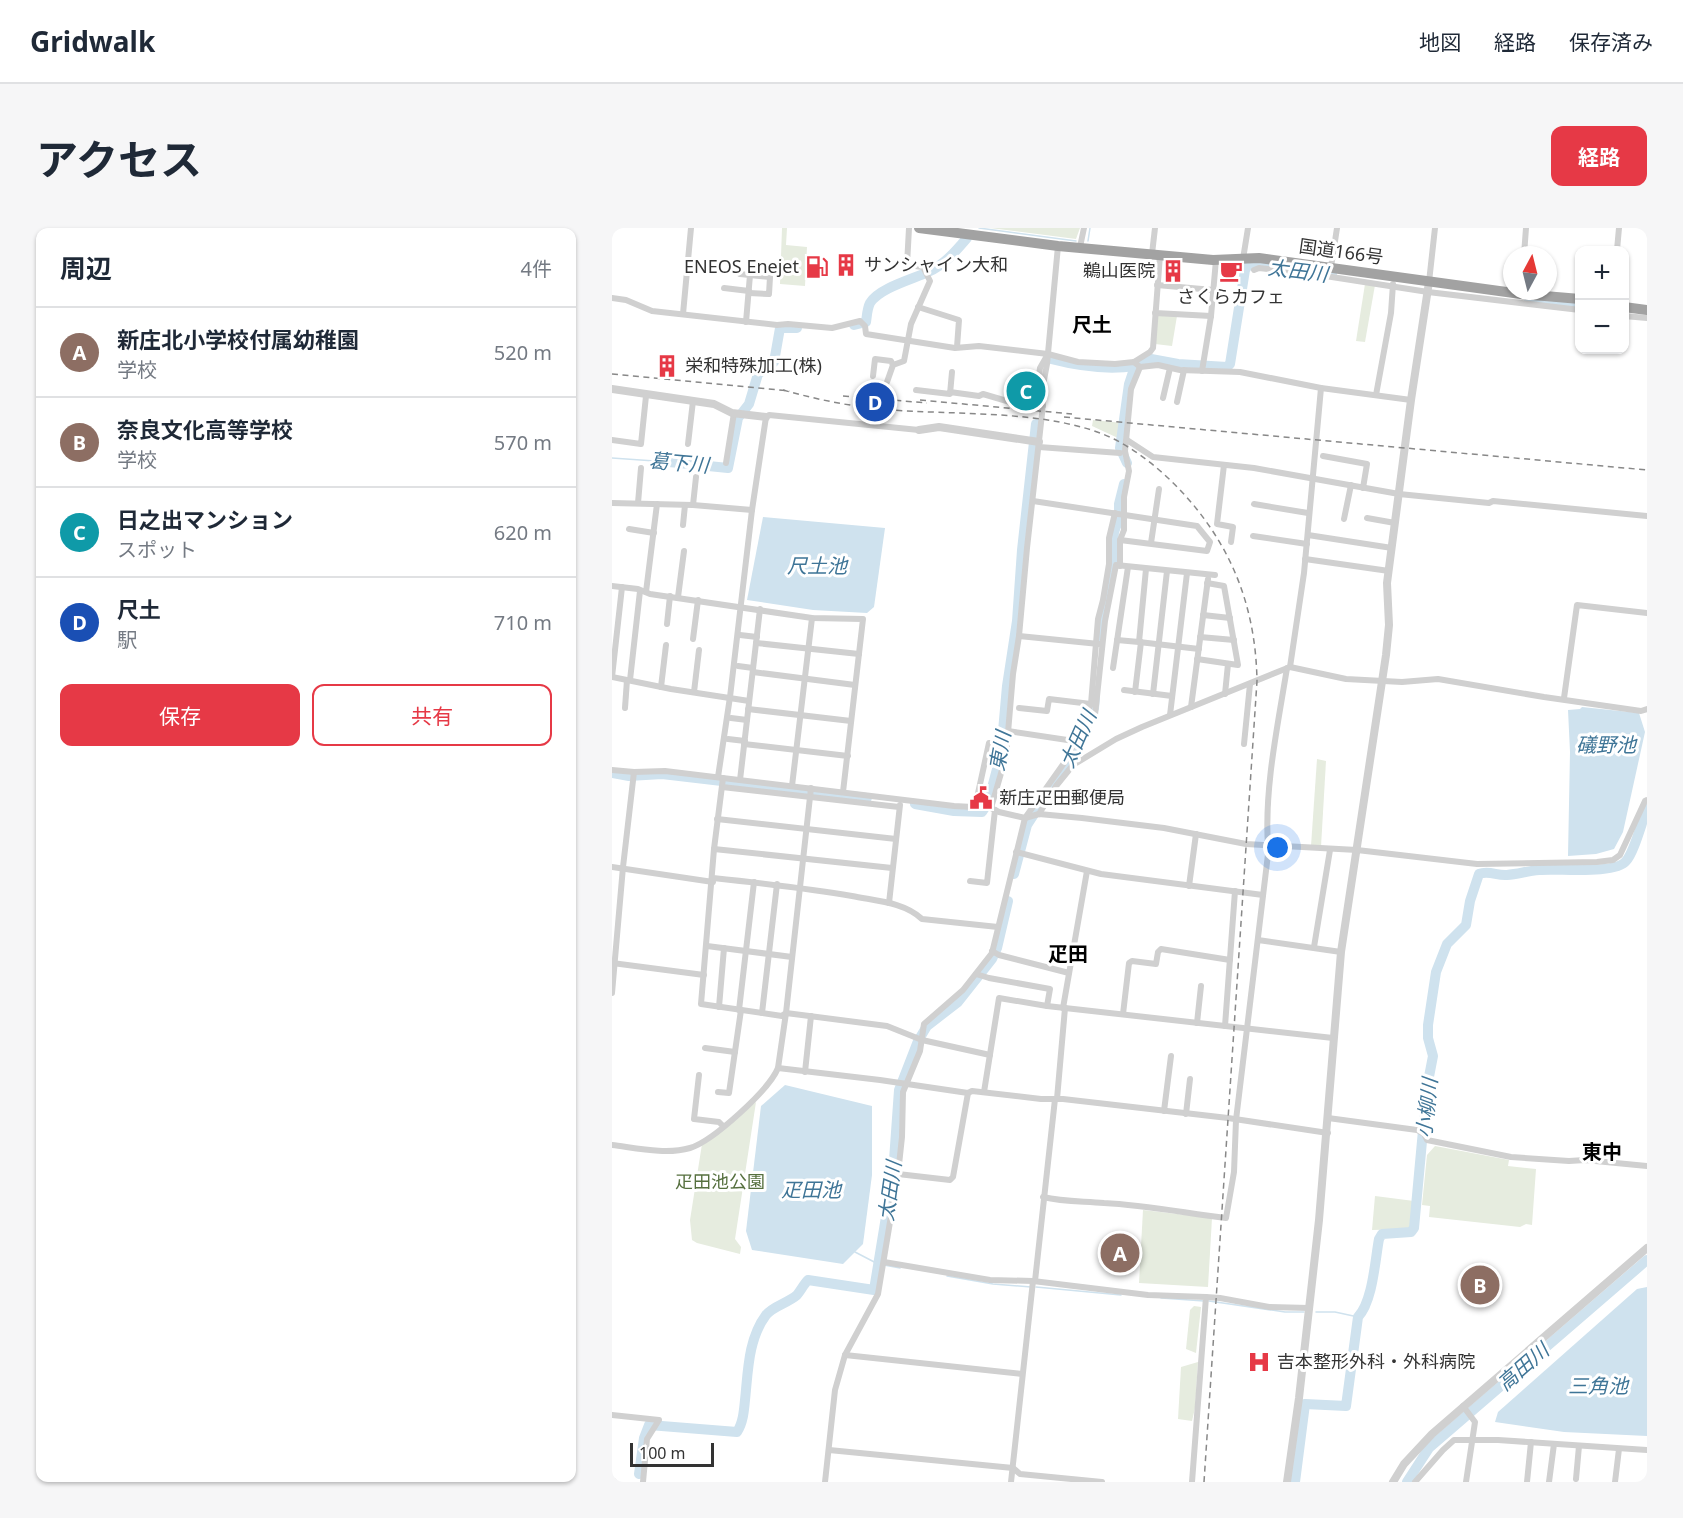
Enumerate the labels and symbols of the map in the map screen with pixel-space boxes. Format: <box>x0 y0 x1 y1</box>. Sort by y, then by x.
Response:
street label: 国道166号 <box>1297 233 1385 269</box>
north arrow <box>1503 246 1557 300</box>
building icon: サンシャイン大和 <box>833 252 859 278</box>
place label: サンシャイン大和 <box>864 252 1008 276</box>
water label: 太田川 <box>1267 253 1331 288</box>
place label: ENEOS Enejet <box>684 254 799 278</box>
fuel station icon: ENEOS Enejet <box>804 254 830 280</box>
place label: 鵜山医院 <box>1083 258 1155 282</box>
building icon: 鵜山医院 <box>1160 258 1186 284</box>
cafe icon: さくらカフェ <box>1218 258 1244 284</box>
place label: さくらカフェ <box>1177 284 1285 308</box>
district label: 尺土 <box>1072 311 1112 338</box>
building icon: 栄和特殊加工(株) <box>654 353 680 379</box>
place label: 栄和特殊加工(株) <box>685 353 822 377</box>
pin: C <box>1006 368 1046 414</box>
pin: D <box>856 380 894 424</box>
water label: 葛下川 <box>648 446 712 479</box>
water label: 尺土池 <box>787 552 849 579</box>
water label: 太田川 <box>1053 704 1103 772</box>
water label: 東川 <box>983 727 1017 773</box>
water label: 礒野池 <box>1576 731 1638 758</box>
public building icon: 新庄疋田郵便局 <box>968 785 994 811</box>
place label: 新庄疋田郵便局 <box>999 785 1125 809</box>
your location <box>1263 833 1292 862</box>
district label: 疋田 <box>1048 940 1088 967</box>
water label: 小柳川 <box>1410 1075 1443 1139</box>
district label: 東中 <box>1582 1138 1622 1165</box>
water label: 太田川 <box>872 1157 907 1223</box>
park label: 疋田池公園 <box>675 1169 765 1193</box>
water label: 疋田池 <box>781 1176 843 1203</box>
pin: A <box>1100 1230 1140 1276</box>
pin: B <box>1460 1262 1500 1308</box>
water label: 高田川 <box>1491 1335 1556 1396</box>
hospital icon: 吉本整形外科・外科病院 <box>1246 1349 1272 1375</box>
place label: 吉本整形外科・外科病院 <box>1277 1349 1475 1373</box>
water label: 三角池 <box>1568 1372 1630 1399</box>
scale bar <box>630 1440 714 1468</box>

